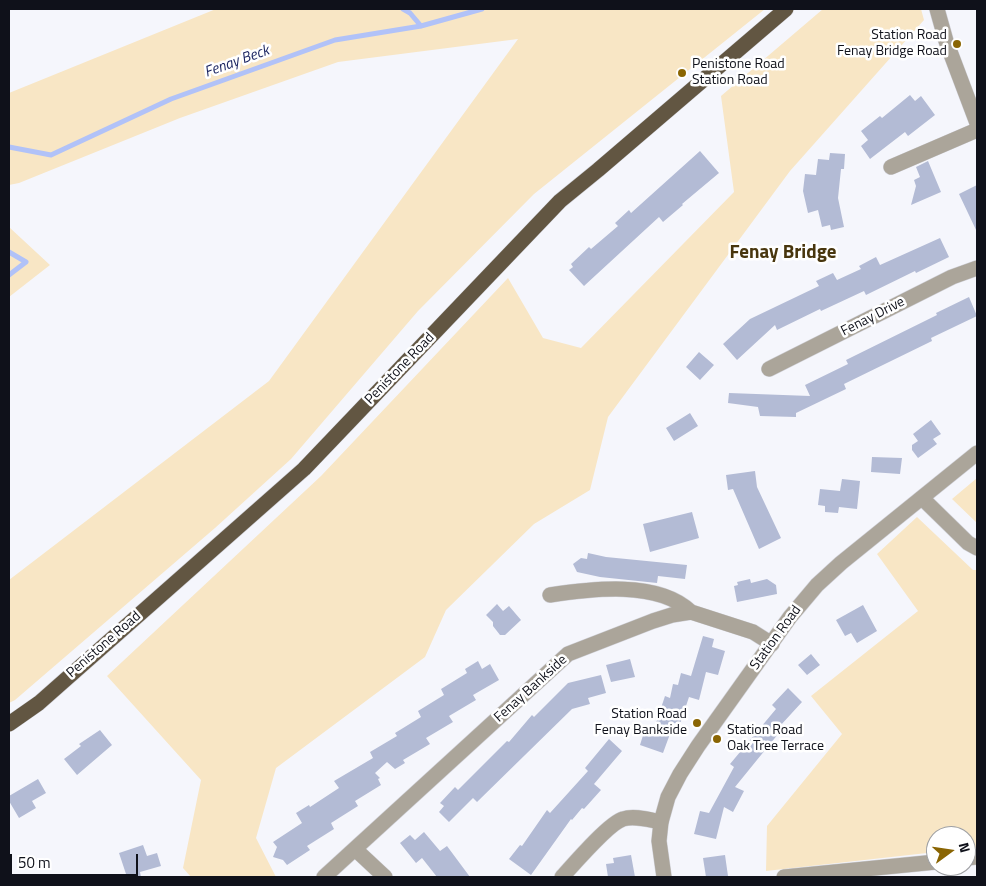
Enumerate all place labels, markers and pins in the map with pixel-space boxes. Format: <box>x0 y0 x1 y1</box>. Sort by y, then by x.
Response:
place label: Station Road Fenay Bridge Road <box>837 28 947 60</box>
marker: Station Road Fenay Bridge Road <box>951 38 963 50</box>
place label: Penistone Road Station Road <box>692 57 785 90</box>
marker: Penistone Road Station Road <box>676 67 688 79</box>
place label: Station Road Fenay Bankside <box>595 707 687 740</box>
marker: Station Road Fenay Bankside <box>691 717 703 729</box>
place label: Station Road Oak Tree Terrace <box>727 723 824 756</box>
marker: Station Road Oak Tree Terrace <box>711 733 723 745</box>

